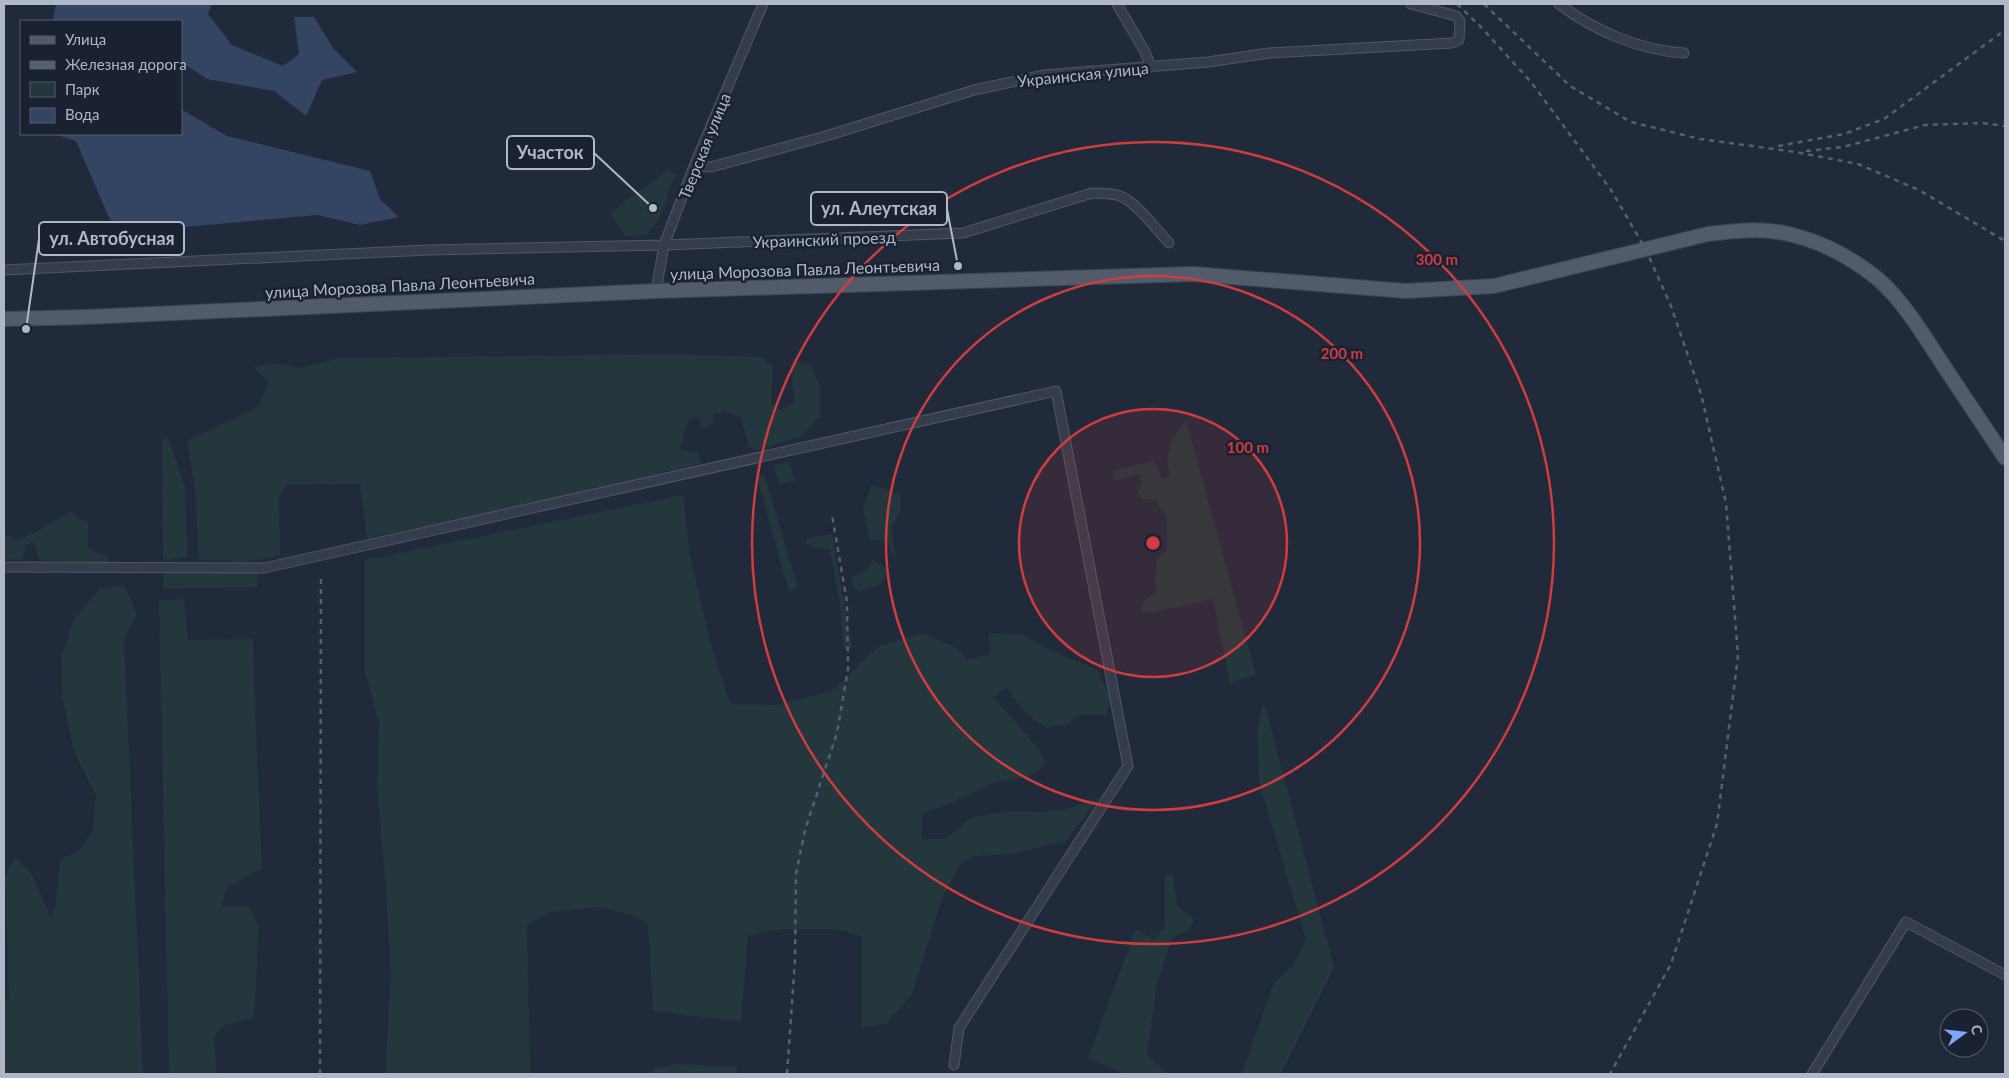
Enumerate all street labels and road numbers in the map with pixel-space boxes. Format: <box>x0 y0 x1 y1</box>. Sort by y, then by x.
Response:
street label: Украинская улица <box>1016 58 1150 90</box>
street label: Тверская улица <box>674 90 734 202</box>
street label: Украинский проезд <box>752 227 896 251</box>
street label: улица Морозова Павла Леонтьевича <box>670 255 940 283</box>
street label: улица Морозова Павла Леонтьевича <box>265 268 535 302</box>

